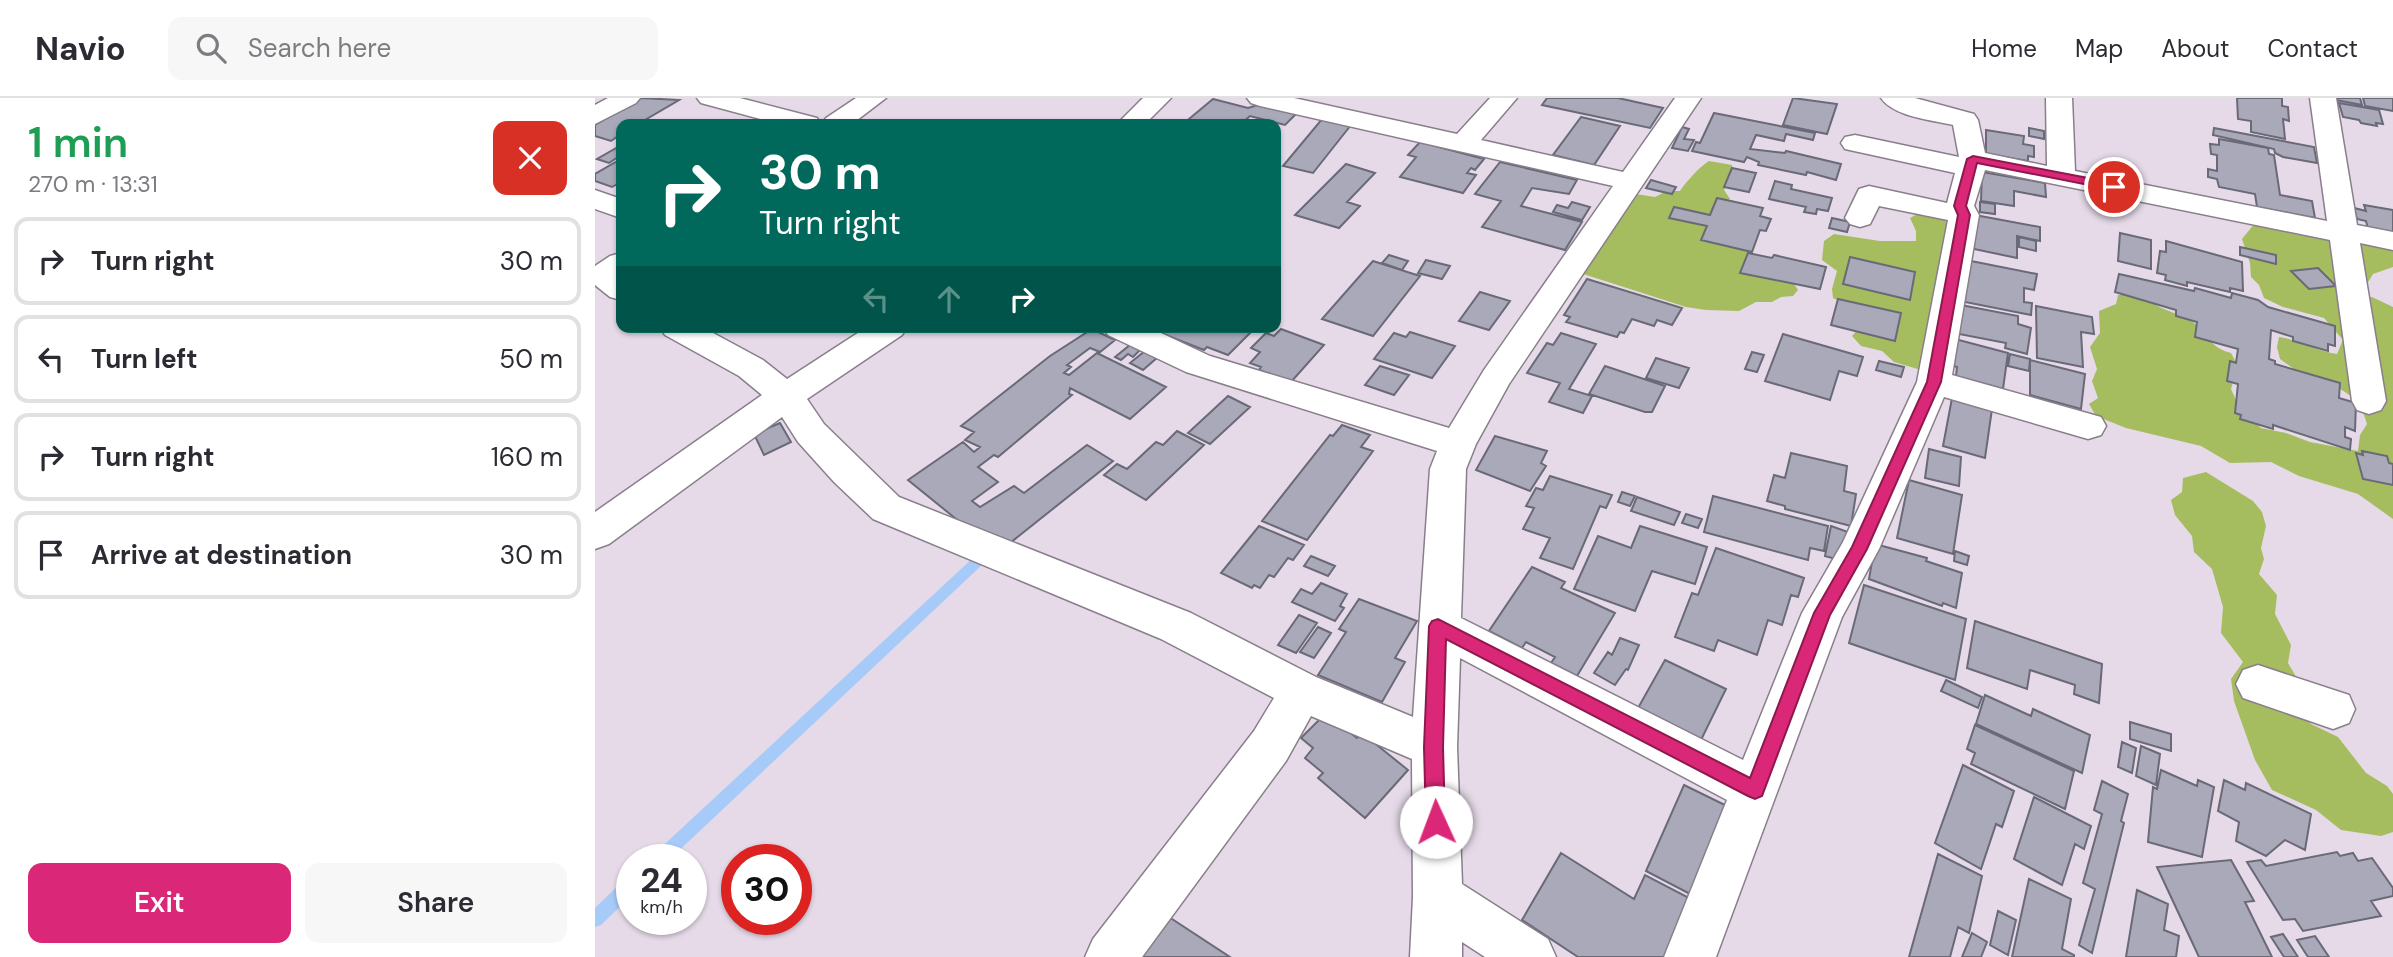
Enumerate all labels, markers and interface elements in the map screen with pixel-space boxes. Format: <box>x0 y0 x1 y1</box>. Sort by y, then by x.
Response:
search box <box>168 17 658 80</box>
text: Navio <box>35 27 126 70</box>
icon: search <box>192 29 230 67</box>
text: Search here <box>248 31 391 65</box>
text: Home <box>1971 33 2037 64</box>
text: Map <box>2075 33 2123 64</box>
text: About <box>2161 33 2230 64</box>
text: Contact <box>2268 33 2358 64</box>
text: 1 min <box>28 115 128 170</box>
button: close <box>493 121 567 195</box>
text: 30 m <box>759 140 881 204</box>
icon: right <box>644 147 735 238</box>
pin <box>2084 157 2144 217</box>
icon: arrive <box>2095 168 2133 206</box>
text: 270 m · 13:31 <box>28 169 158 199</box>
text: Turn right <box>759 202 901 244</box>
icon: right <box>32 242 70 280</box>
text: Turn right <box>91 244 215 278</box>
text: 30 m <box>500 244 563 278</box>
icon: left <box>857 280 895 318</box>
icon: ahead <box>930 280 968 318</box>
icon: right <box>1003 280 1041 318</box>
icon: left <box>32 340 70 378</box>
text: Turn left <box>91 342 198 376</box>
text: 50 m <box>499 342 563 376</box>
icon: right <box>32 438 70 476</box>
text: Turn right <box>91 440 215 474</box>
text: 160 m <box>491 440 563 474</box>
icon: arrive <box>32 536 70 574</box>
text: Arrive at destination <box>91 538 352 572</box>
text: 30 m <box>500 538 563 572</box>
position arrow <box>1399 785 1473 859</box>
speed limit sign: 30 <box>721 844 812 935</box>
text: 24 <box>640 857 683 903</box>
button: Exit <box>28 863 291 943</box>
button: Share <box>305 863 567 943</box>
text: km/h <box>640 895 683 919</box>

